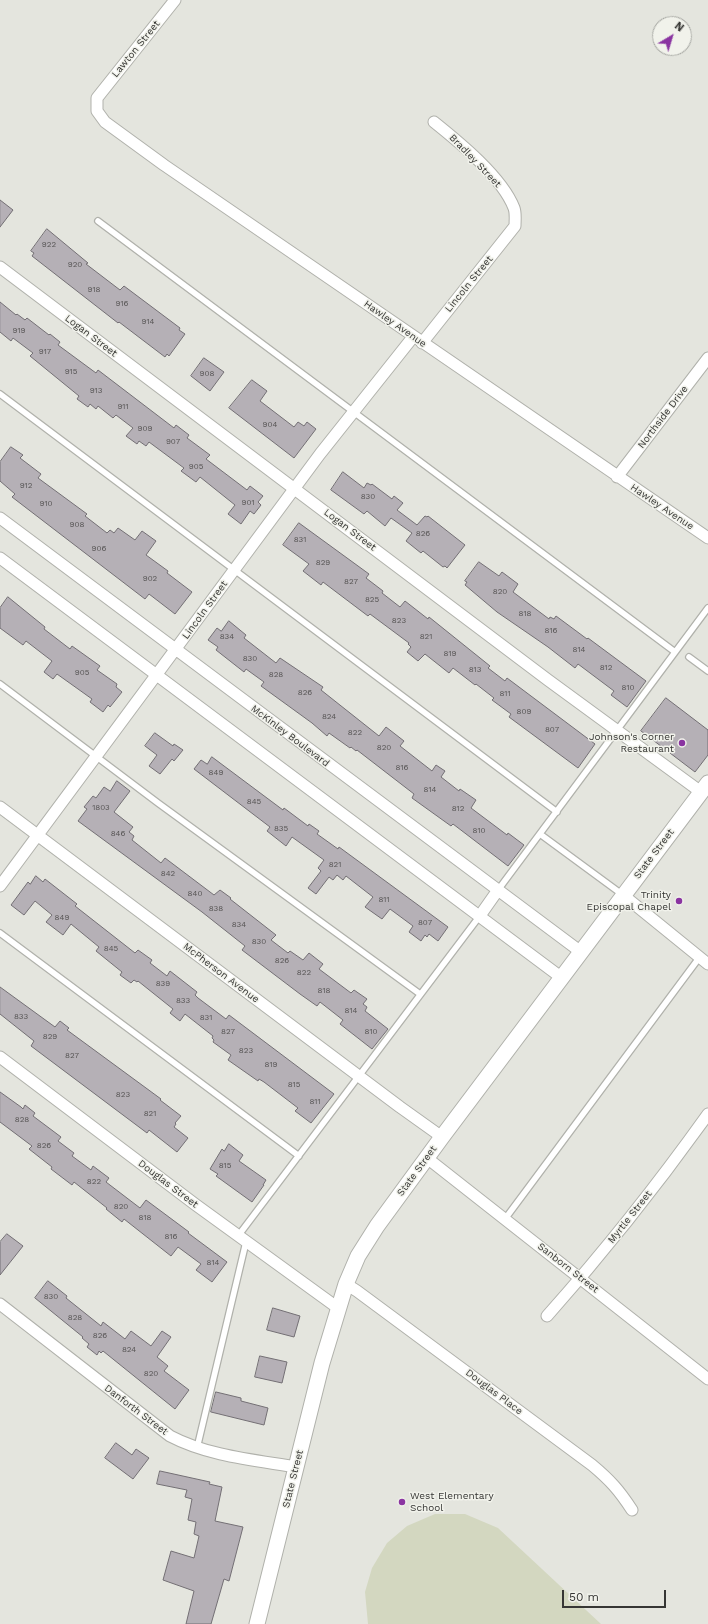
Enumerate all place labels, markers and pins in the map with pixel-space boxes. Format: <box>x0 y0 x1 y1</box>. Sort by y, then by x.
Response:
place label: Johnson's Corner Restaurant <box>589 731 674 754</box>
marker: Johnson's Corner Restaurant <box>677 738 687 748</box>
place label: Trinity Episcopal Chapel <box>587 889 671 912</box>
marker: Trinity Episcopal Chapel <box>674 896 684 906</box>
place label: West Elementary School <box>410 1490 494 1514</box>
marker: West Elementary School <box>397 1497 407 1507</box>

